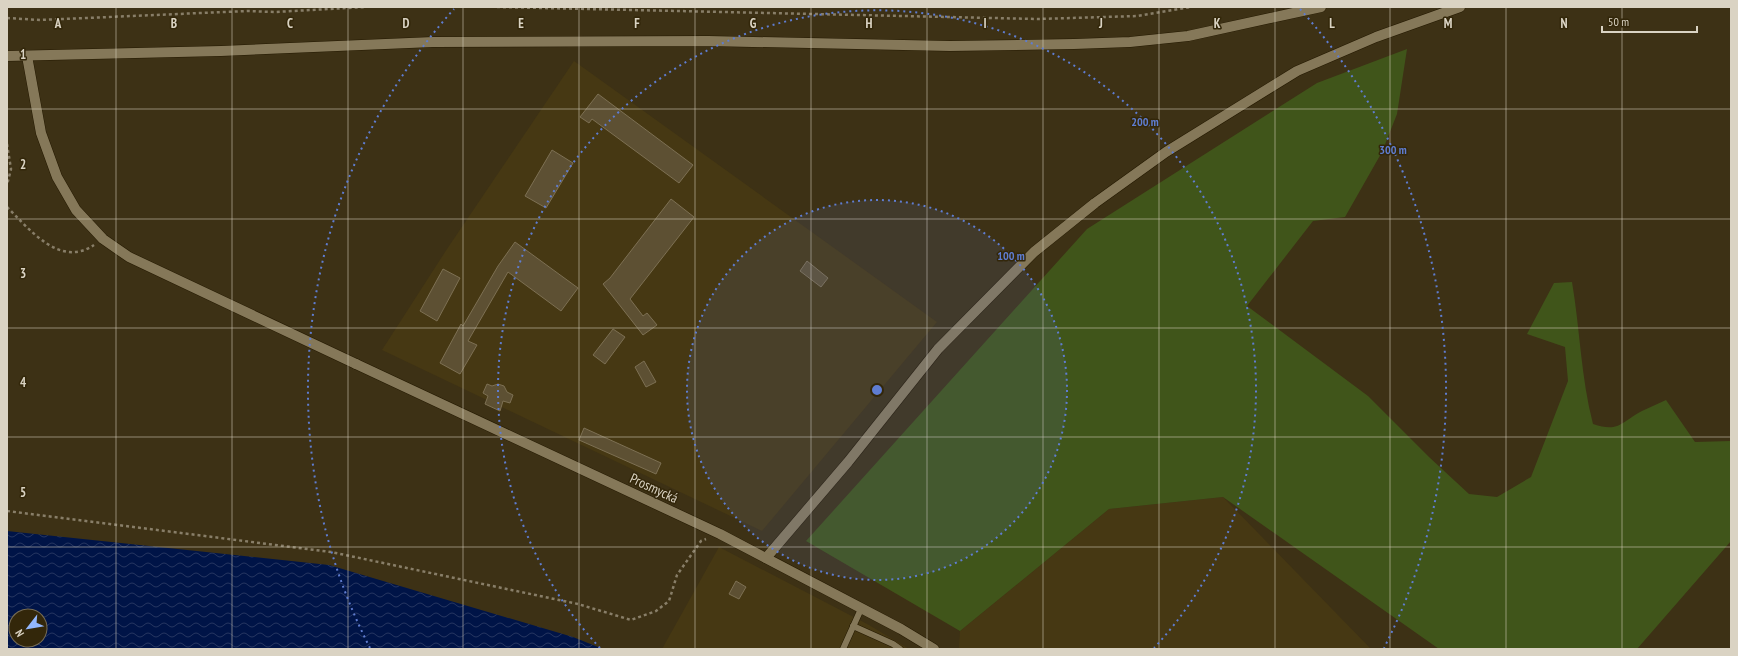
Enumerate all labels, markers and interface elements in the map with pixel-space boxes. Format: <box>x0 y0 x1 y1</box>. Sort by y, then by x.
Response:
scale bar <box>1602 8 1697 34</box>
text: 50 m <box>1608 14 1629 29</box>
text: A <box>54 15 62 32</box>
text: B <box>171 15 177 32</box>
text: C <box>287 15 293 32</box>
text: D <box>403 15 410 32</box>
text: E <box>518 15 524 32</box>
text: F <box>634 15 640 32</box>
text: G <box>750 15 757 32</box>
text: H <box>866 15 873 32</box>
text: I <box>983 15 987 32</box>
text: J <box>1098 15 1103 32</box>
text: K <box>1214 15 1221 32</box>
text: L <box>1329 15 1335 32</box>
text: M <box>1444 15 1453 32</box>
text: N <box>1560 15 1568 32</box>
text: 1 <box>20 46 26 63</box>
text: 200 m <box>1131 114 1159 129</box>
text: 300 m <box>1379 142 1407 157</box>
text: 2 <box>20 156 26 173</box>
text: 100 m <box>997 248 1025 263</box>
text: 3 <box>20 265 26 282</box>
text: 4 <box>20 374 27 391</box>
centre of rings <box>870 383 884 397</box>
street label: Prosmycká <box>627 469 681 507</box>
text: 5 <box>20 484 26 501</box>
north arrow <box>8 608 48 648</box>
text: N <box>12 627 27 639</box>

